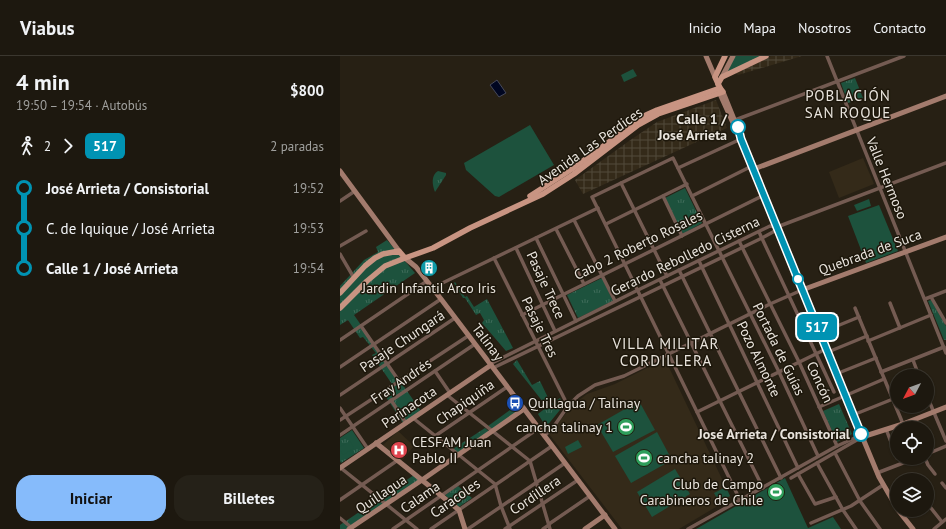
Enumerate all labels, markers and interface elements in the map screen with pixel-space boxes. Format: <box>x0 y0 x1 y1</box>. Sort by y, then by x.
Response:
text: Viabus <box>20 16 74 40</box>
text: Inicio <box>688 19 721 37</box>
text: Mapa <box>743 19 776 37</box>
text: Nosotros <box>798 19 851 37</box>
text: Contacto <box>873 19 926 37</box>
text: 4 min <box>16 68 70 96</box>
text: $800 <box>290 81 324 100</box>
district label: POBLACIÓN SAN ROQUE <box>805 86 891 122</box>
text: 19:50 – 19:54 · Autobús <box>16 97 147 114</box>
street label: Avenida Las Perdices <box>534 103 646 189</box>
place label: Calle 1 / José Arrieta <box>657 110 728 144</box>
marker: Calle 1 / José Arrieta <box>730 119 746 135</box>
street label: Valle Hermoso <box>862 133 912 222</box>
icon: walk <box>16 135 38 157</box>
icon: forward <box>57 135 79 157</box>
text: 517 <box>93 137 117 155</box>
text: 2 <box>44 138 51 155</box>
text: 2 paradas <box>270 138 324 155</box>
text: José Arrieta / Consistorial <box>46 179 209 198</box>
text: 19:52 <box>293 180 324 197</box>
street label: Cabo 2 Roberto Rosales <box>571 206 705 284</box>
street label: Gerardo Rebolledo Cisterna <box>608 212 762 300</box>
text: C. de Iquique / José Arrieta <box>46 219 215 238</box>
text: 19:53 <box>293 220 324 237</box>
street label: Quebrada de Suca <box>816 225 924 279</box>
street label: Pasaje Trece <box>523 248 569 322</box>
building icon: Jardin Infantil Arco Iris <box>419 258 439 278</box>
text: Calle 1 / José Arrieta <box>46 259 178 278</box>
text: 19:54 <box>293 260 324 277</box>
unlabelled marker <box>792 273 804 285</box>
place label: Jardin Infantil Arco Iris <box>361 279 496 297</box>
street label: Pasaje Tres <box>518 294 562 360</box>
street label: Portada de Guías <box>749 300 809 398</box>
street label: Pasaje Chungará <box>356 306 448 376</box>
line badge: 517 <box>794 314 840 340</box>
street label: Pozo Almonte <box>733 318 785 400</box>
text: 517 <box>805 318 829 336</box>
street label: Talinay <box>468 320 508 365</box>
district label: VILLA MILITAR CORDILLERA <box>611 334 720 370</box>
street label: Fray Andrés <box>367 354 435 408</box>
street label: Concón <box>803 358 837 406</box>
north arrow <box>890 369 934 413</box>
map controls <box>890 369 934 517</box>
street label: Chapiquiña <box>432 375 498 429</box>
street label: Parinacota <box>378 382 440 432</box>
bus stop icon: Quillagua / Talinay <box>505 393 525 413</box>
place label: Quillagua / Talinay <box>528 394 641 412</box>
sports icon: cancha talinay 1 <box>616 417 636 437</box>
place label: cancha talinay 1 <box>516 418 613 436</box>
button: locate <box>890 421 934 465</box>
place label: José Arrieta / Consistorial <box>697 425 851 443</box>
marker: José Arrieta / Consistorial <box>853 426 869 442</box>
place label: CESFAM Juan Pablo II <box>412 433 491 467</box>
hospital icon: CESFAM Juan Pablo II <box>389 440 409 460</box>
sports icon: cancha talinay 2 <box>634 448 654 468</box>
place label: cancha talinay 2 <box>657 449 754 467</box>
street label: Quillagua <box>352 470 410 518</box>
street label: Cordillera <box>506 471 564 519</box>
button: layers <box>890 473 934 517</box>
street label: Caracoles <box>426 474 484 522</box>
button: Iniciar <box>16 475 166 521</box>
button: Billetes <box>174 475 324 521</box>
place label: Club de Campo Carabineros de Chile <box>640 475 763 509</box>
street label: Calama <box>397 477 443 517</box>
sports icon: Club de Campo Carabineros de Chile <box>766 482 786 502</box>

